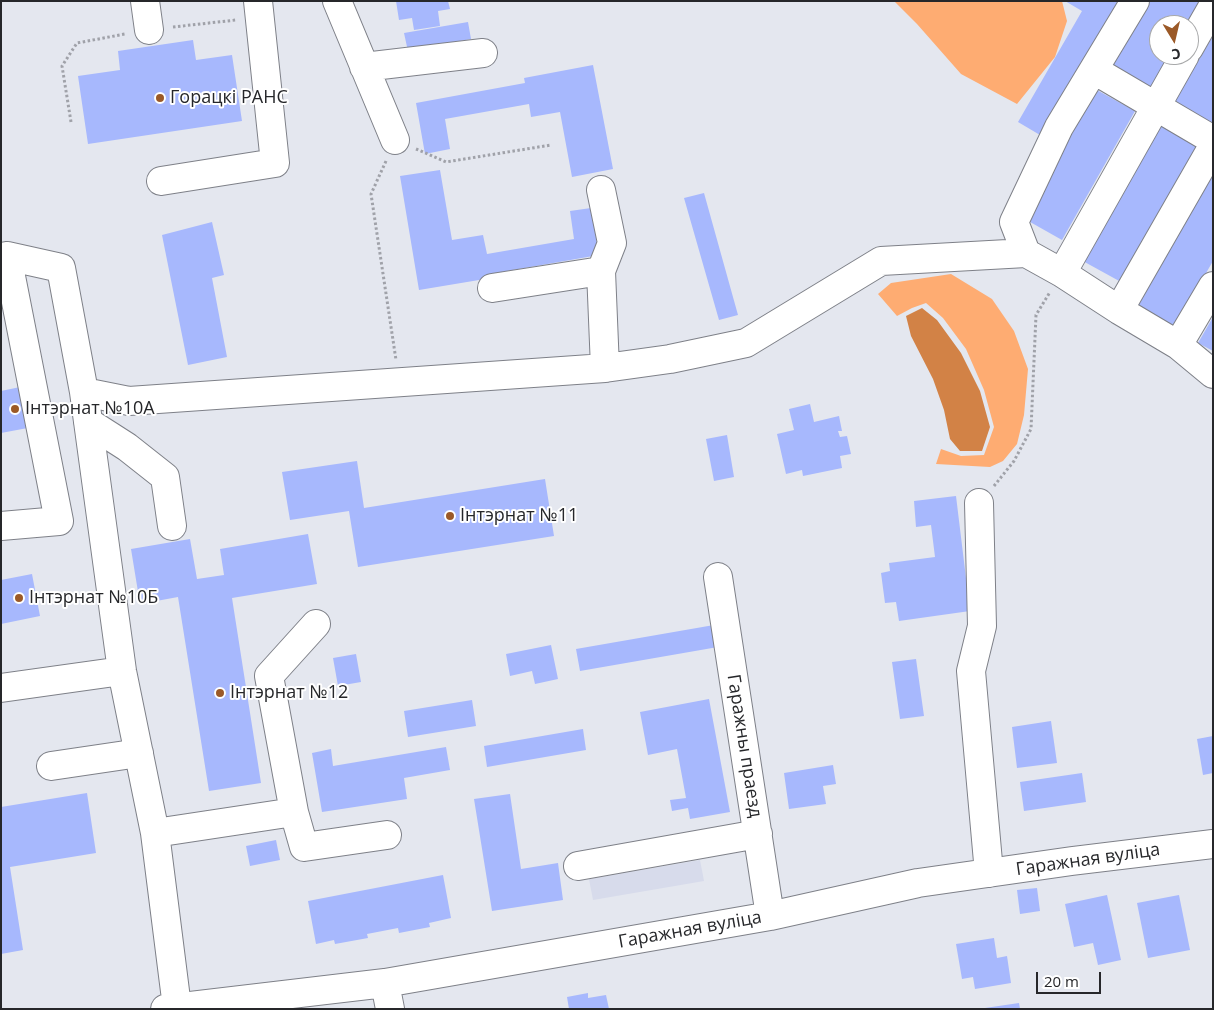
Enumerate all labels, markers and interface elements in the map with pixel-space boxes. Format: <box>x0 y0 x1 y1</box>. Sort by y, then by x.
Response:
north arrow <box>1149 15 1199 65</box>
text: С <box>1170 44 1182 64</box>
place label: Горацкі РАНС <box>170 87 288 109</box>
marker: Горацкі РАНС <box>154 92 166 104</box>
place label: Інтэрнат №10А <box>25 398 155 420</box>
marker: Інтэрнат №10А <box>9 403 21 415</box>
place label: Інтэрнат №11 <box>460 505 578 527</box>
marker: Інтэрнат №11 <box>444 510 456 522</box>
place label: Інтэрнат №10Б <box>29 587 158 609</box>
marker: Інтэрнат №10Б <box>13 592 25 604</box>
street label: Гаражны праезд <box>722 673 766 819</box>
place label: Інтэрнат №12 <box>230 682 348 704</box>
marker: Інтэрнат №12 <box>214 687 226 699</box>
street label: Гаражная вуліца <box>1015 839 1161 881</box>
street label: Гаражная вуліца <box>617 907 763 953</box>
scale bar <box>1039 962 1104 994</box>
text: 20 m <box>1044 971 1079 991</box>

